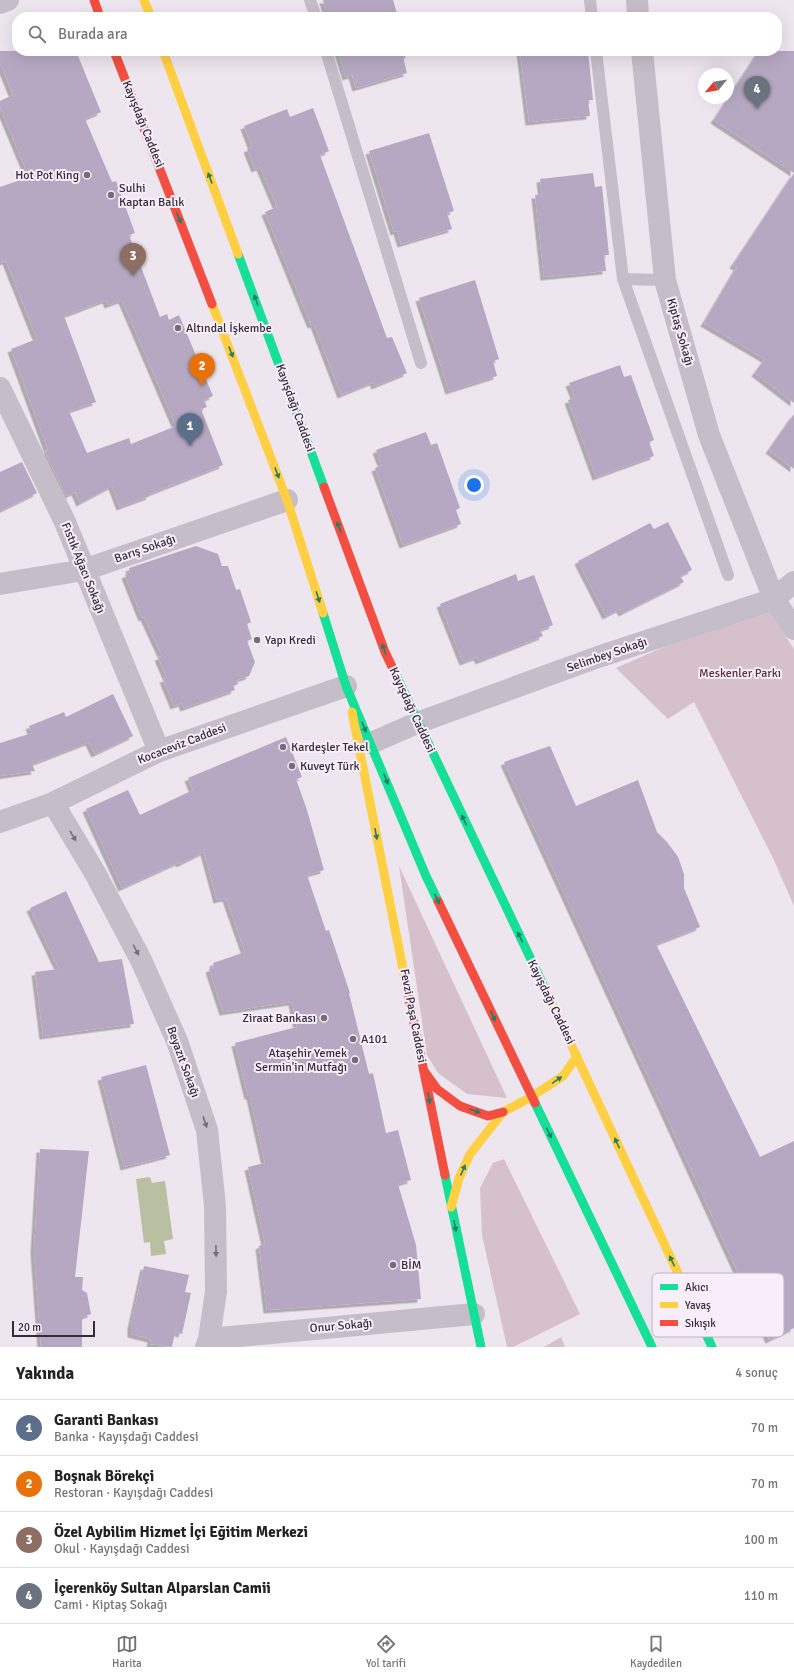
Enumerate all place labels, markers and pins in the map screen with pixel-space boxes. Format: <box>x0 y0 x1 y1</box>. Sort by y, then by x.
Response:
pin: 4 <box>744 76 770 109</box>
place label: Hot Pot King <box>15 168 79 183</box>
marker: Hot Pot King <box>82 170 92 180</box>
place label: Sulhi Kaptan Balık <box>119 181 184 210</box>
marker: Sulhi Kaptan Balık <box>106 190 116 200</box>
pin: 3 <box>120 243 146 276</box>
place label: Altındal İşkembe <box>186 321 272 336</box>
marker: Altındal İşkembe <box>173 323 183 333</box>
pin: 2 <box>189 353 215 386</box>
pin: 1 <box>177 413 203 446</box>
place label: Yapı Kredi <box>265 633 316 648</box>
marker: Yapı Kredi <box>252 635 262 645</box>
place label: Kardeşler Tekel <box>291 740 369 755</box>
marker: Kardeşler Tekel <box>278 742 288 752</box>
place label: Kuveyt Türk <box>300 759 360 774</box>
marker: Kuveyt Türk <box>287 761 297 771</box>
place label: Ziraat Bankası <box>242 1011 316 1026</box>
marker: Ziraat Bankası <box>319 1013 329 1023</box>
place label: A101 <box>361 1032 388 1047</box>
marker: A101 <box>348 1034 358 1044</box>
place label: Ataşehir Yemek Sermin'in Mutfağı <box>255 1046 347 1075</box>
marker: Ataşehir Yemek Sermin'in Mutfağı <box>350 1055 360 1065</box>
place label: BİM <box>401 1258 421 1273</box>
marker: BİM <box>388 1260 398 1270</box>

